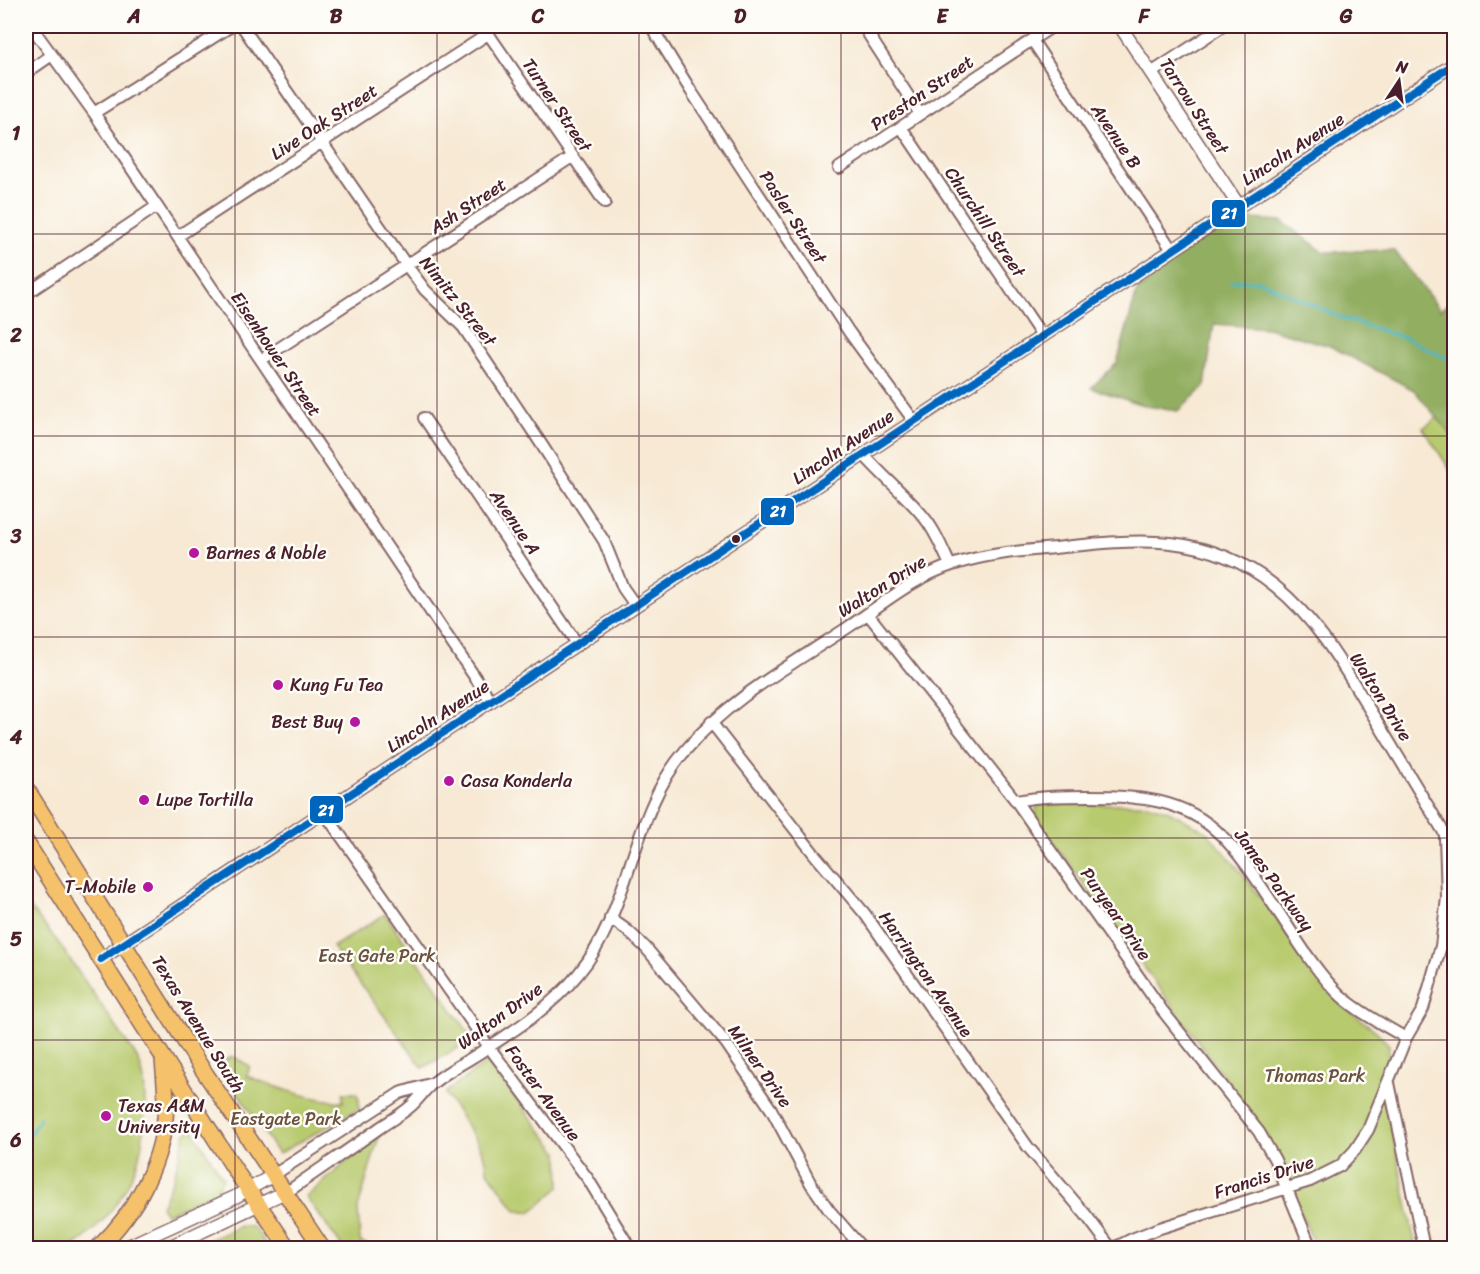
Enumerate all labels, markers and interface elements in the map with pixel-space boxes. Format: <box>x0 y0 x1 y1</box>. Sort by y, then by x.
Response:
text: A <box>126 0 141 34</box>
text: B <box>330 0 343 34</box>
text: C <box>531 0 545 34</box>
text: D <box>734 0 747 34</box>
text: E <box>936 0 949 34</box>
text: F <box>1138 0 1151 34</box>
text: G <box>1339 0 1353 34</box>
street label: Preston Street <box>864 46 980 140</box>
street label: Turner Street <box>513 51 601 159</box>
street label: Tarrow Street <box>1151 51 1238 162</box>
north arrow <box>1369 51 1429 111</box>
text: N <box>1393 51 1412 82</box>
street label: Live Oak Street <box>264 75 384 169</box>
street label: Avenue B <box>1082 96 1150 175</box>
street label: Lincoln Avenue <box>1235 103 1351 195</box>
text: 1 <box>12 116 21 151</box>
street label: Churchill Street <box>936 160 1035 285</box>
street label: Pasler Street <box>751 164 836 271</box>
street label: Ash Street <box>422 169 513 244</box>
line badge: 21 <box>1211 199 1246 228</box>
text: 21 <box>1220 199 1237 228</box>
street label: Nimitz Street <box>411 248 505 354</box>
street label: Eisenhower Street <box>222 285 330 424</box>
text: 2 <box>9 318 22 353</box>
street label: Lincoln Avenue <box>785 401 901 493</box>
street label: Avenue A <box>480 482 549 562</box>
line badge: 21 <box>760 497 795 526</box>
text: 21 <box>769 497 786 526</box>
text: 3 <box>10 519 22 554</box>
unlabelled marker <box>730 533 742 545</box>
place label: Barnes & Noble <box>206 537 327 569</box>
marker: Barnes & Noble <box>187 546 201 560</box>
street label: Walton Drive <box>831 546 933 626</box>
street label: Walton Drive <box>1341 646 1421 748</box>
place label: Kung Fu Tea <box>290 669 383 701</box>
street label: Lincoln Avenue <box>380 670 496 762</box>
marker: Kung Fu Tea <box>271 678 285 692</box>
place label: Best Buy <box>271 706 344 738</box>
marker: Best Buy <box>348 715 362 729</box>
text: 4 <box>9 720 23 755</box>
place label: Casa Konderla <box>461 765 573 797</box>
marker: Casa Konderla <box>442 774 456 788</box>
place label: Lupe Tortilla <box>156 784 254 816</box>
marker: Lupe Tortilla <box>137 793 151 807</box>
line badge: 21 <box>309 795 344 824</box>
text: 21 <box>317 796 334 825</box>
street label: James Parkway <box>1225 821 1323 939</box>
street label: Puryear Drive <box>1072 860 1160 968</box>
place label: T-Mobile <box>64 871 136 903</box>
marker: T-Mobile <box>141 880 155 894</box>
street label: Harrington Avenue <box>870 904 982 1044</box>
text: 5 <box>10 922 22 957</box>
park label: East Gate Park <box>318 940 436 972</box>
street label: Texas Avenue South <box>143 948 253 1100</box>
street label: Walton Drive <box>450 974 550 1058</box>
street label: Milner Drive <box>719 1017 801 1115</box>
street label: Foster Avenue <box>497 1038 589 1148</box>
park label: Thomas Park <box>1265 1060 1366 1092</box>
place label: Texas A&M University <box>118 1090 205 1143</box>
park label: Eastgate Park <box>230 1103 342 1135</box>
marker: Texas A&M University <box>99 1109 113 1123</box>
text: 6 <box>9 1123 22 1158</box>
street label: Francis Drive <box>1210 1146 1318 1208</box>

